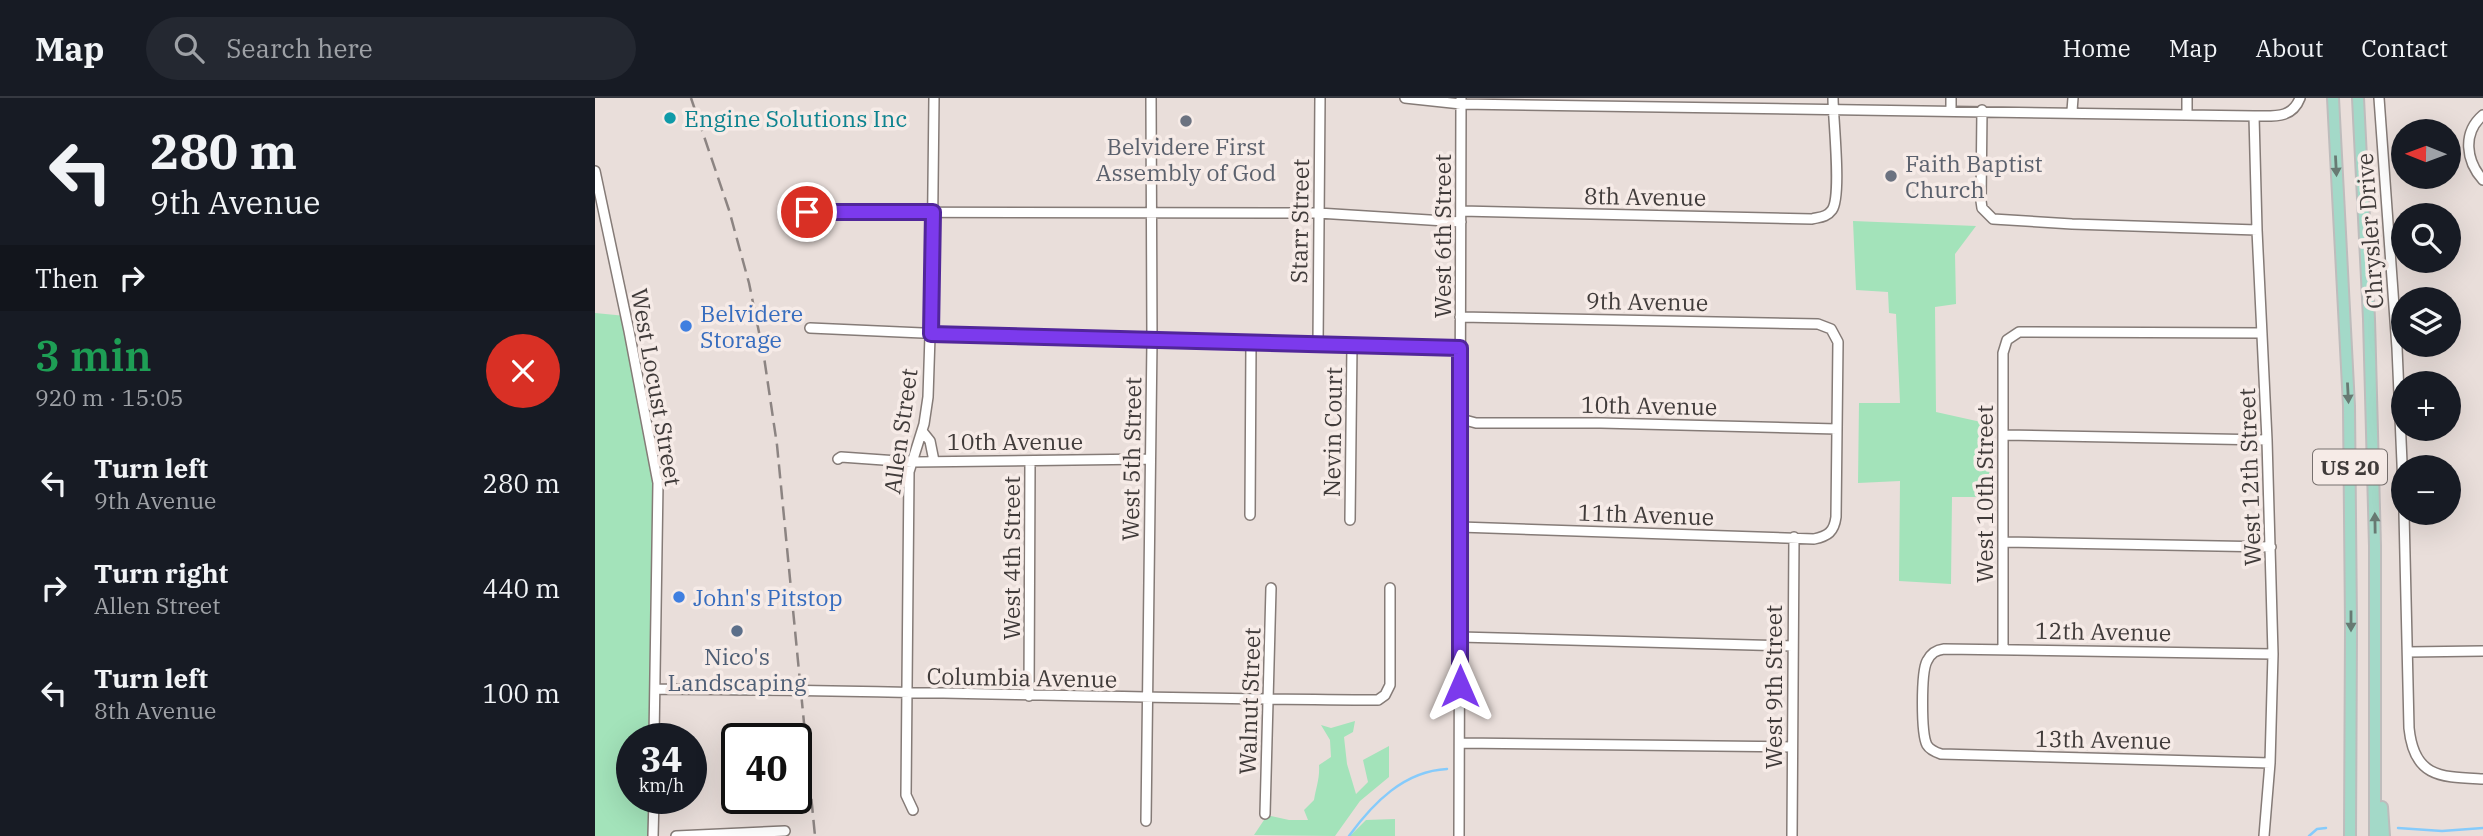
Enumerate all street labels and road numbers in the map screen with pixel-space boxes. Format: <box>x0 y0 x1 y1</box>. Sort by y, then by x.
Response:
street label: Chrysler Drive <box>2349 152 2389 310</box>
street label: West 6th Street <box>1427 154 1457 318</box>
street label: Starr Street <box>1283 158 1315 284</box>
street label: 8th Avenue <box>1584 180 1706 212</box>
street label: 9th Avenue <box>1586 285 1708 317</box>
street label: West Locust Street <box>625 286 689 488</box>
street label: Allen Street <box>876 366 924 496</box>
street label: Nevin Court <box>1316 367 1348 497</box>
street label: West 5th Street <box>1115 377 1147 541</box>
street label: West 12th Street <box>2231 387 2267 567</box>
street label: 10th Avenue <box>1581 389 1717 421</box>
street label: West 10th Street <box>1969 405 1999 583</box>
street label: 10th Avenue <box>947 426 1083 456</box>
road number: US 20 <box>2313 450 2387 484</box>
street label: West 4th Street <box>996 476 1026 640</box>
street label: 11th Avenue <box>1577 497 1715 531</box>
street label: West 9th Street <box>1758 605 1788 769</box>
street label: 12th Avenue <box>2035 615 2171 647</box>
street label: Walnut Street <box>1231 627 1267 775</box>
street label: Columbia Avenue <box>927 660 1117 694</box>
street label: 13th Avenue <box>2035 723 2171 755</box>

